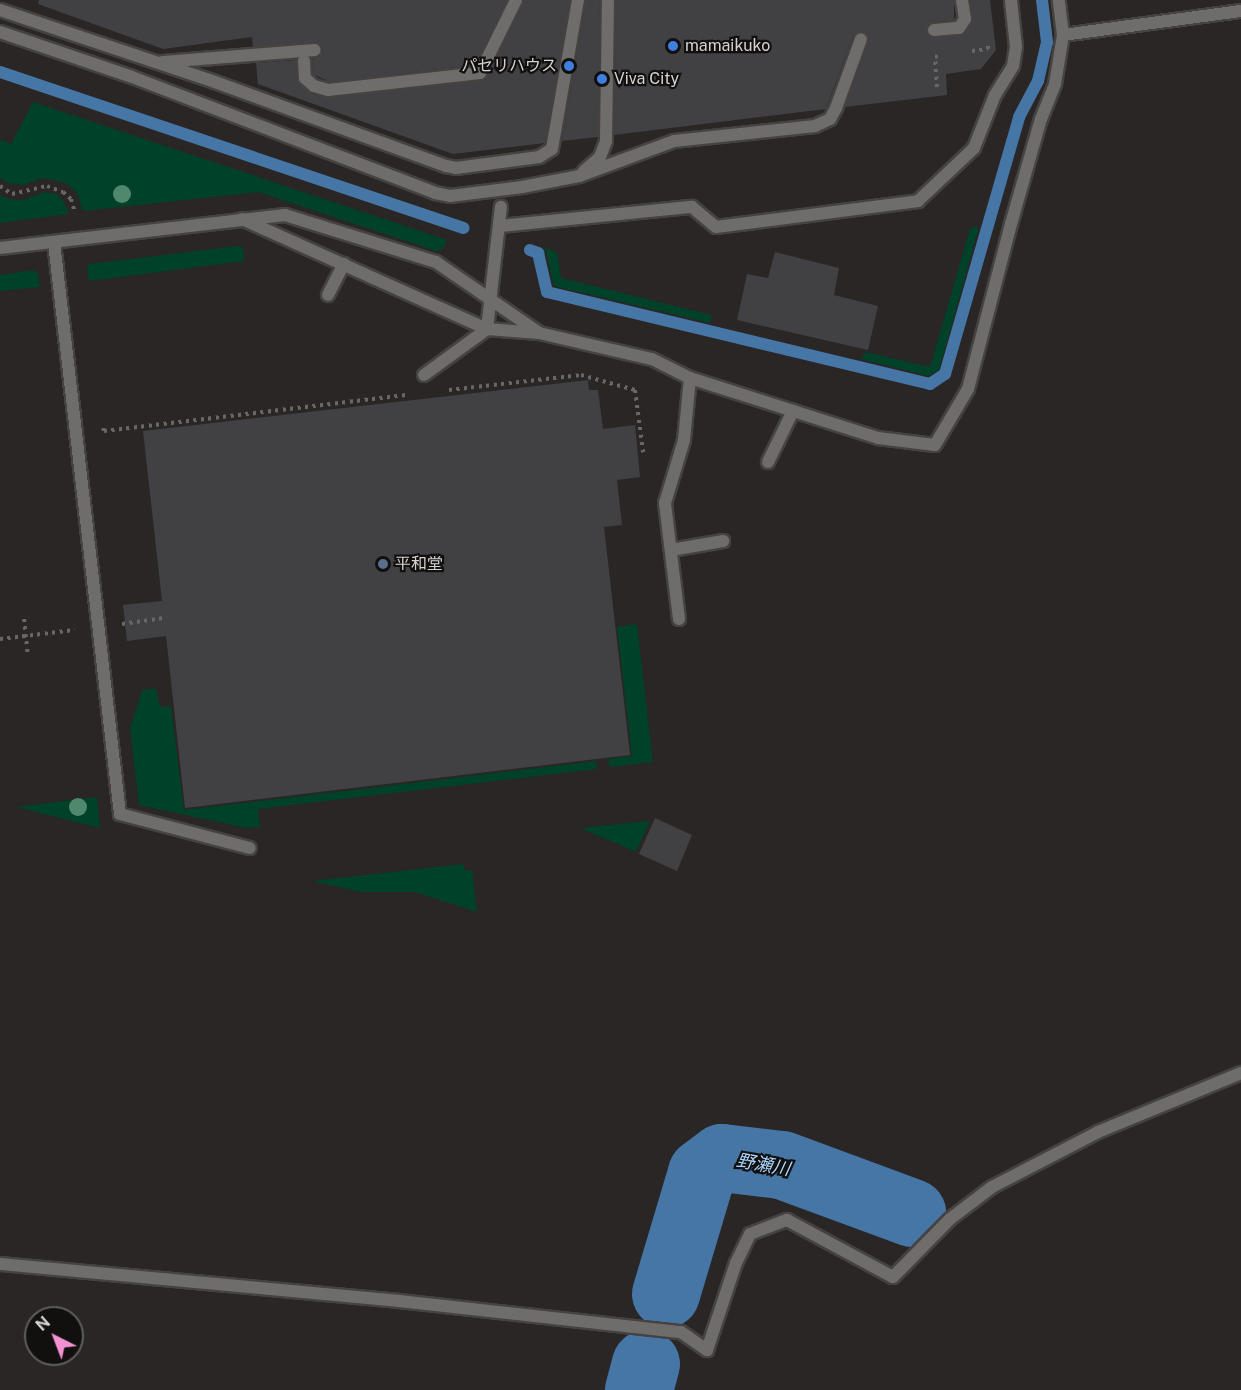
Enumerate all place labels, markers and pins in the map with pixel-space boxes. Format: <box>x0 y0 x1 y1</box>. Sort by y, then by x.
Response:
place label: mamaikuko <box>685 36 770 56</box>
marker: mamaikuko <box>666 39 680 53</box>
place label: パセリハウス <box>461 56 557 76</box>
marker: パセリハウス <box>562 59 576 73</box>
place label: Viva City <box>614 69 679 89</box>
marker: Viva City <box>595 72 609 86</box>
place label: 平和堂 <box>395 554 443 574</box>
marker: 平和堂 <box>376 557 390 571</box>

